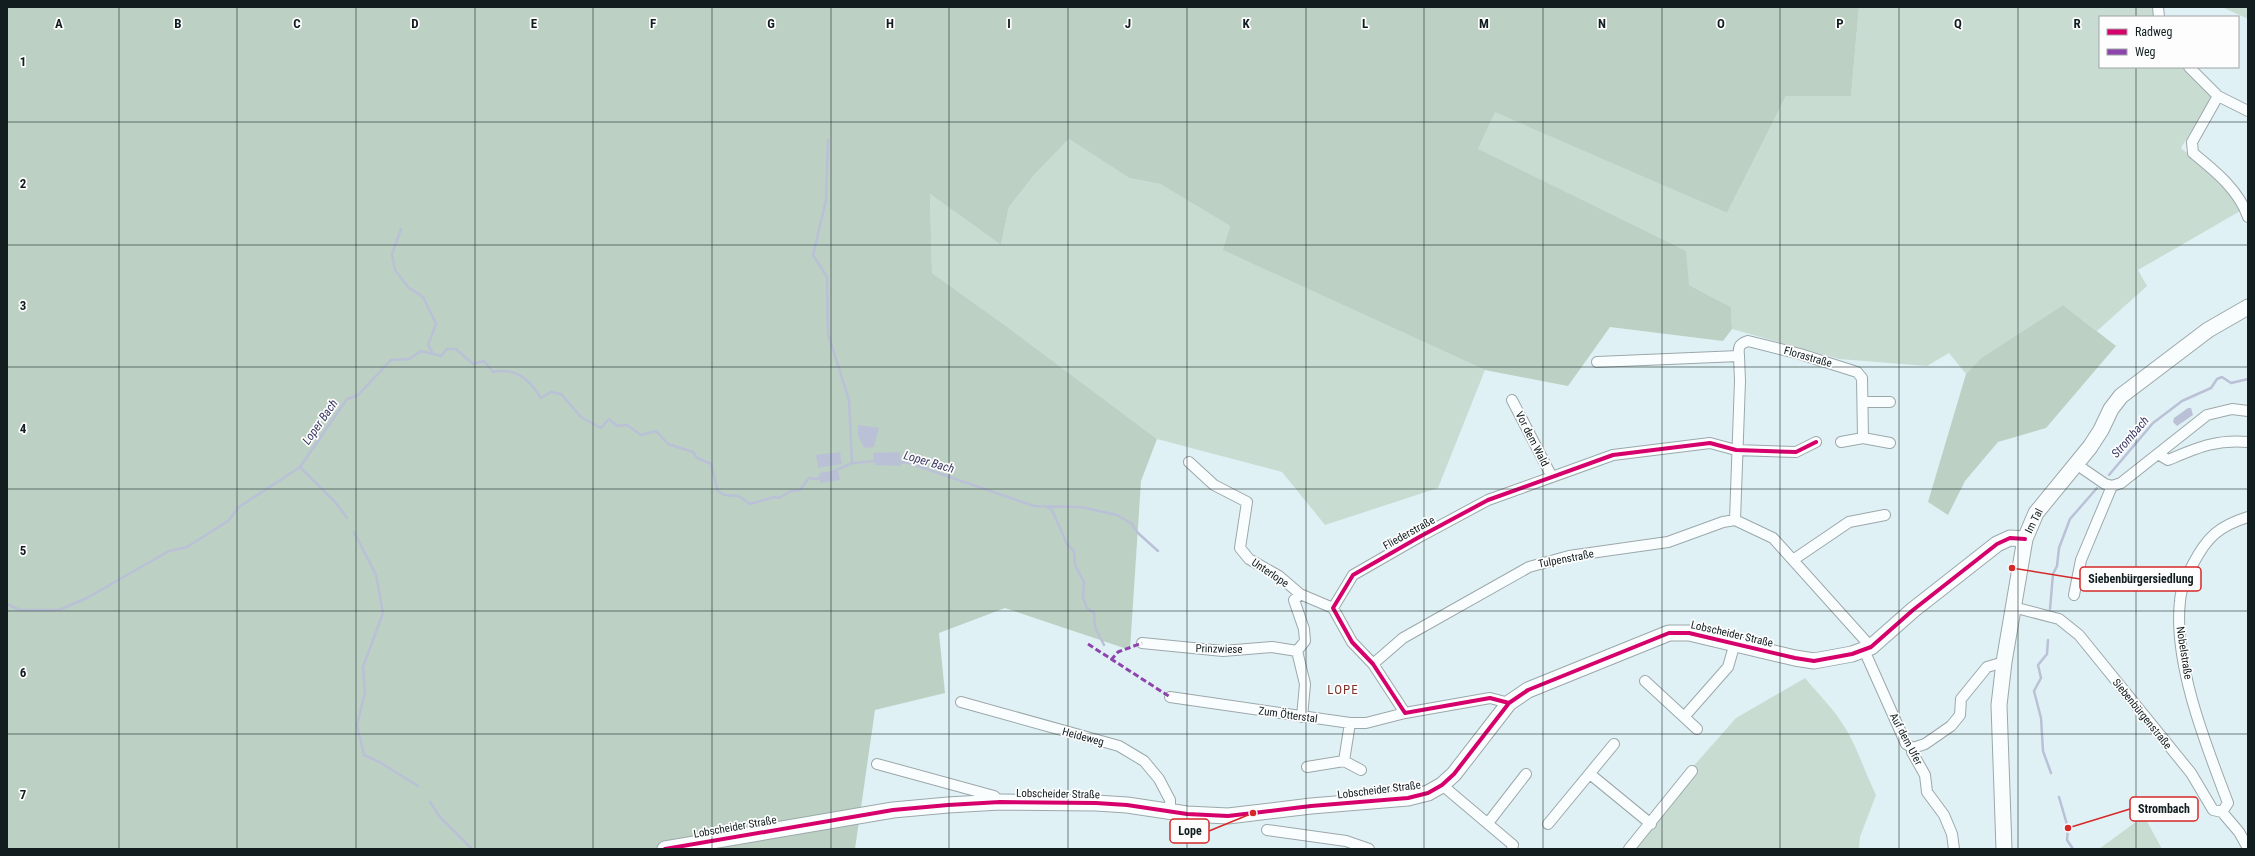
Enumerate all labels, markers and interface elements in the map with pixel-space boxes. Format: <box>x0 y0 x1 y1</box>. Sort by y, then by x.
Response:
text: A <box>55 16 63 31</box>
text: B <box>174 16 182 31</box>
text: C <box>293 16 301 31</box>
text: D <box>411 16 419 31</box>
text: E <box>531 16 538 31</box>
text: F <box>650 16 656 31</box>
text: G <box>767 16 775 31</box>
text: H <box>886 16 894 31</box>
text: I <box>1007 16 1011 31</box>
text: J <box>1125 16 1131 31</box>
text: K <box>1242 16 1250 31</box>
text: L <box>1362 16 1368 31</box>
text: M <box>1479 16 1489 31</box>
text: N <box>1598 16 1606 31</box>
text: O <box>1717 16 1725 31</box>
text: P <box>1836 16 1844 31</box>
text: Q <box>1954 16 1962 31</box>
text: R <box>2073 16 2081 31</box>
legend <box>2099 16 2239 68</box>
text: Radweg <box>2135 25 2172 39</box>
text: Weg <box>2135 45 2156 59</box>
text: 1 <box>20 54 26 69</box>
text: 2 <box>20 176 27 191</box>
text: 3 <box>20 298 26 313</box>
street label: Florastraße <box>1782 344 1834 370</box>
water label: Loper Bach <box>299 396 341 447</box>
street label: Vor dem Wald <box>1513 409 1551 469</box>
water label: Strombach <box>2108 413 2152 460</box>
text: 4 <box>20 421 27 436</box>
water label: Loper Bach <box>902 448 956 476</box>
street label: Im Tal <box>2022 506 2046 536</box>
street label: Fliederstraße <box>1381 513 1437 553</box>
text: 5 <box>20 543 27 558</box>
street label: Tulpenstraße <box>1537 547 1595 571</box>
street label: Unterlope <box>1249 556 1291 590</box>
callout: Siebenbürgersiedlung <box>2080 567 2201 591</box>
text: Siebenbürgersiedlung <box>2088 572 2194 586</box>
street label: Lobscheider Straße <box>1690 618 1774 650</box>
street label: Nobelstraße <box>2173 626 2195 680</box>
street label: Prinzwiese <box>1195 642 1243 656</box>
text: 6 <box>20 665 27 680</box>
street label: Siebenbürgenstraße <box>2110 676 2174 752</box>
district label: LOPE <box>1327 682 1359 697</box>
street label: Zum Ötterstal <box>1258 704 1318 726</box>
street label: Auf dem Ufer <box>1887 711 1925 768</box>
street label: Heideweg <box>1061 725 1105 749</box>
street label: Lobscheider Straße <box>1337 778 1421 802</box>
text: 7 <box>20 787 27 802</box>
street label: Lobscheider Straße <box>1016 787 1100 801</box>
callout: Strombach <box>2130 797 2198 821</box>
text: Strombach <box>2138 802 2190 816</box>
street label: Lobscheider Straße <box>692 813 778 841</box>
callout: Lope <box>1170 819 1209 843</box>
text: Lope <box>1178 824 1202 838</box>

